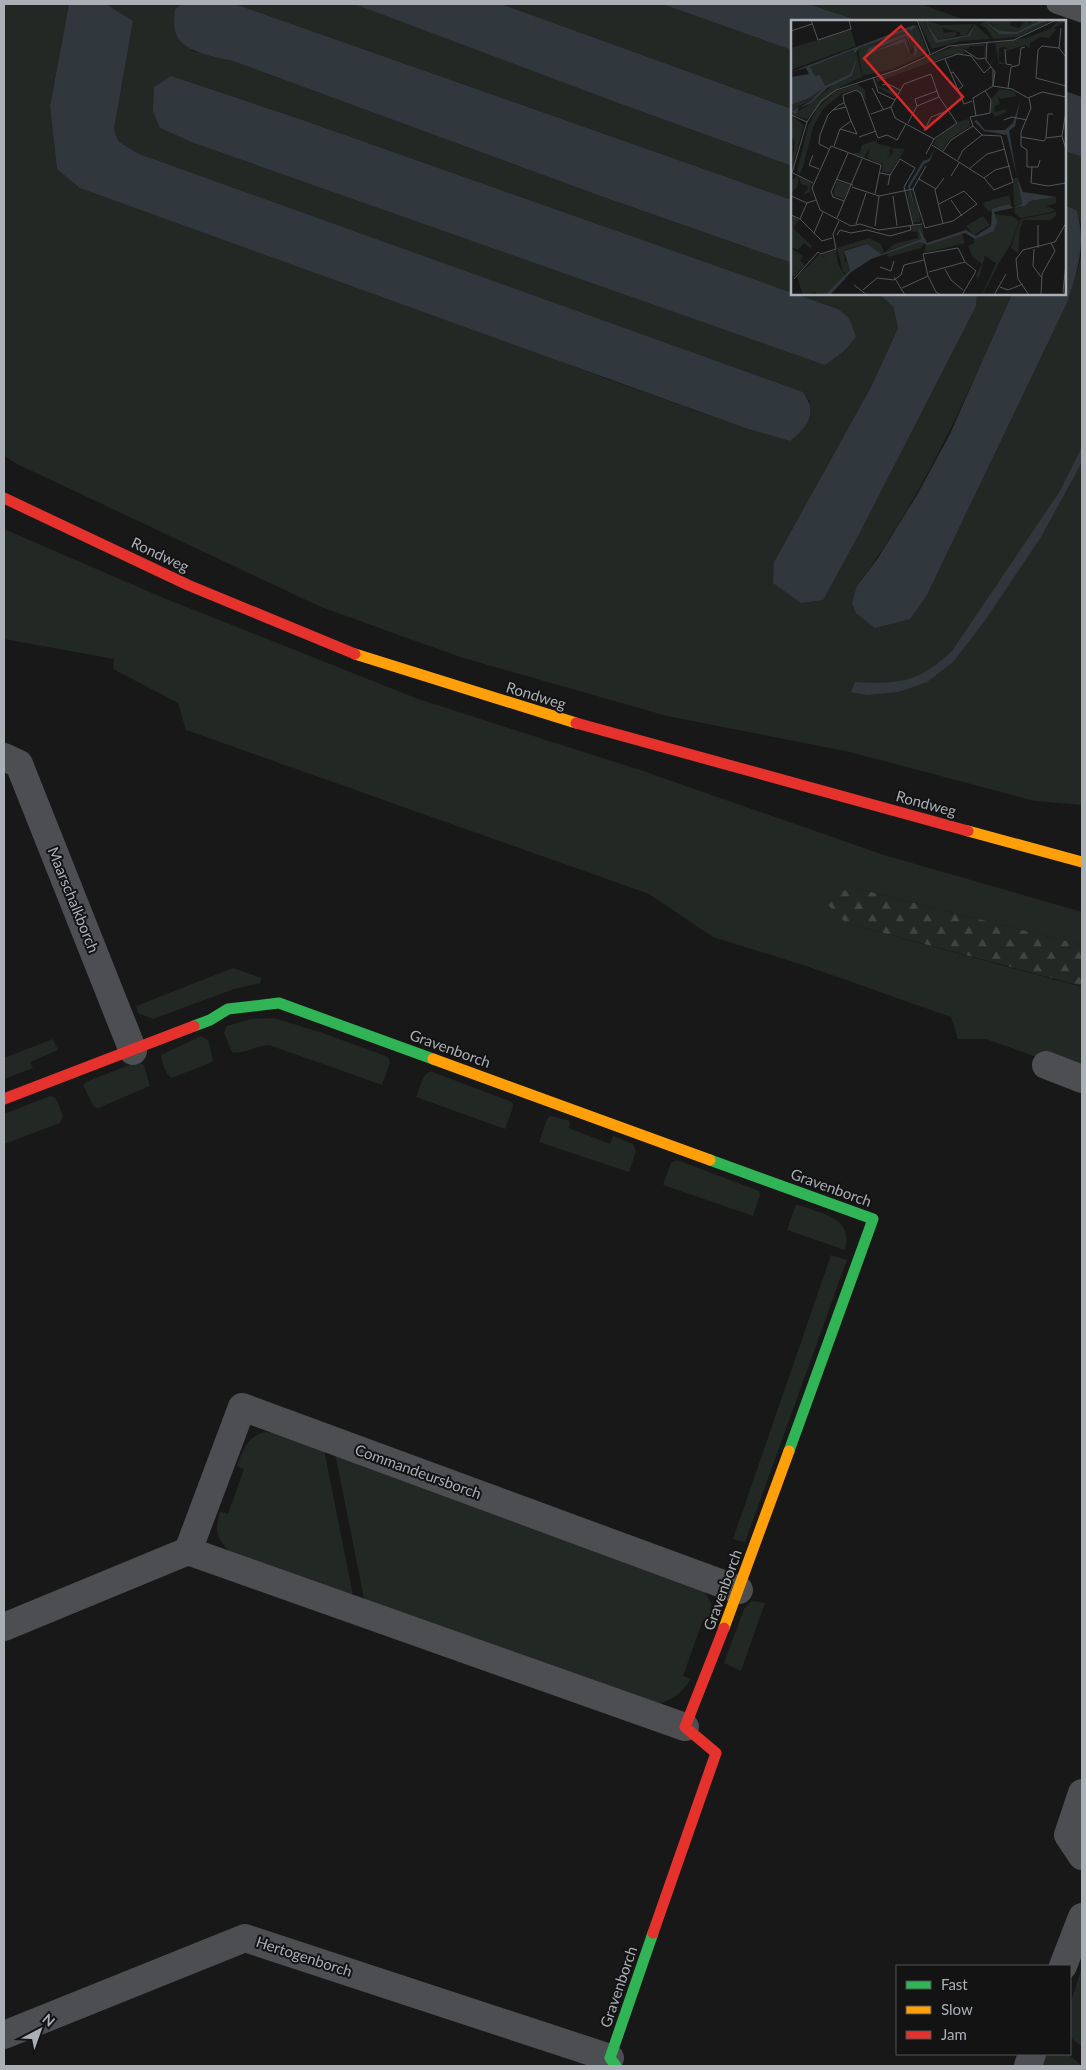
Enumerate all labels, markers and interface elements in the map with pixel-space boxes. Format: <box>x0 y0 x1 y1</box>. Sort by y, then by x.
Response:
inset map <box>791 20 1066 295</box>
street label: Rondweg <box>129 533 192 575</box>
street label: Rondweg <box>504 677 569 713</box>
street label: Rondweg <box>894 786 959 820</box>
street label: Maarschalkborch <box>45 844 103 955</box>
street label: Gravenborch <box>407 1025 493 1071</box>
street label: Gravenborch <box>788 1164 874 1210</box>
street label: Commandeursborch <box>353 1440 484 1502</box>
street label: Gravenborch <box>699 1547 745 1633</box>
street label: Hertogenborch <box>254 1932 355 1980</box>
street label: Gravenborch <box>596 1944 640 2030</box>
legend <box>896 1965 1071 2055</box>
text: Fast <box>941 1975 968 1993</box>
text: Slow <box>941 2000 973 2018</box>
north arrow <box>15 2005 65 2055</box>
text: N <box>39 2010 59 2030</box>
text: Jam <box>941 2025 967 2043</box>

